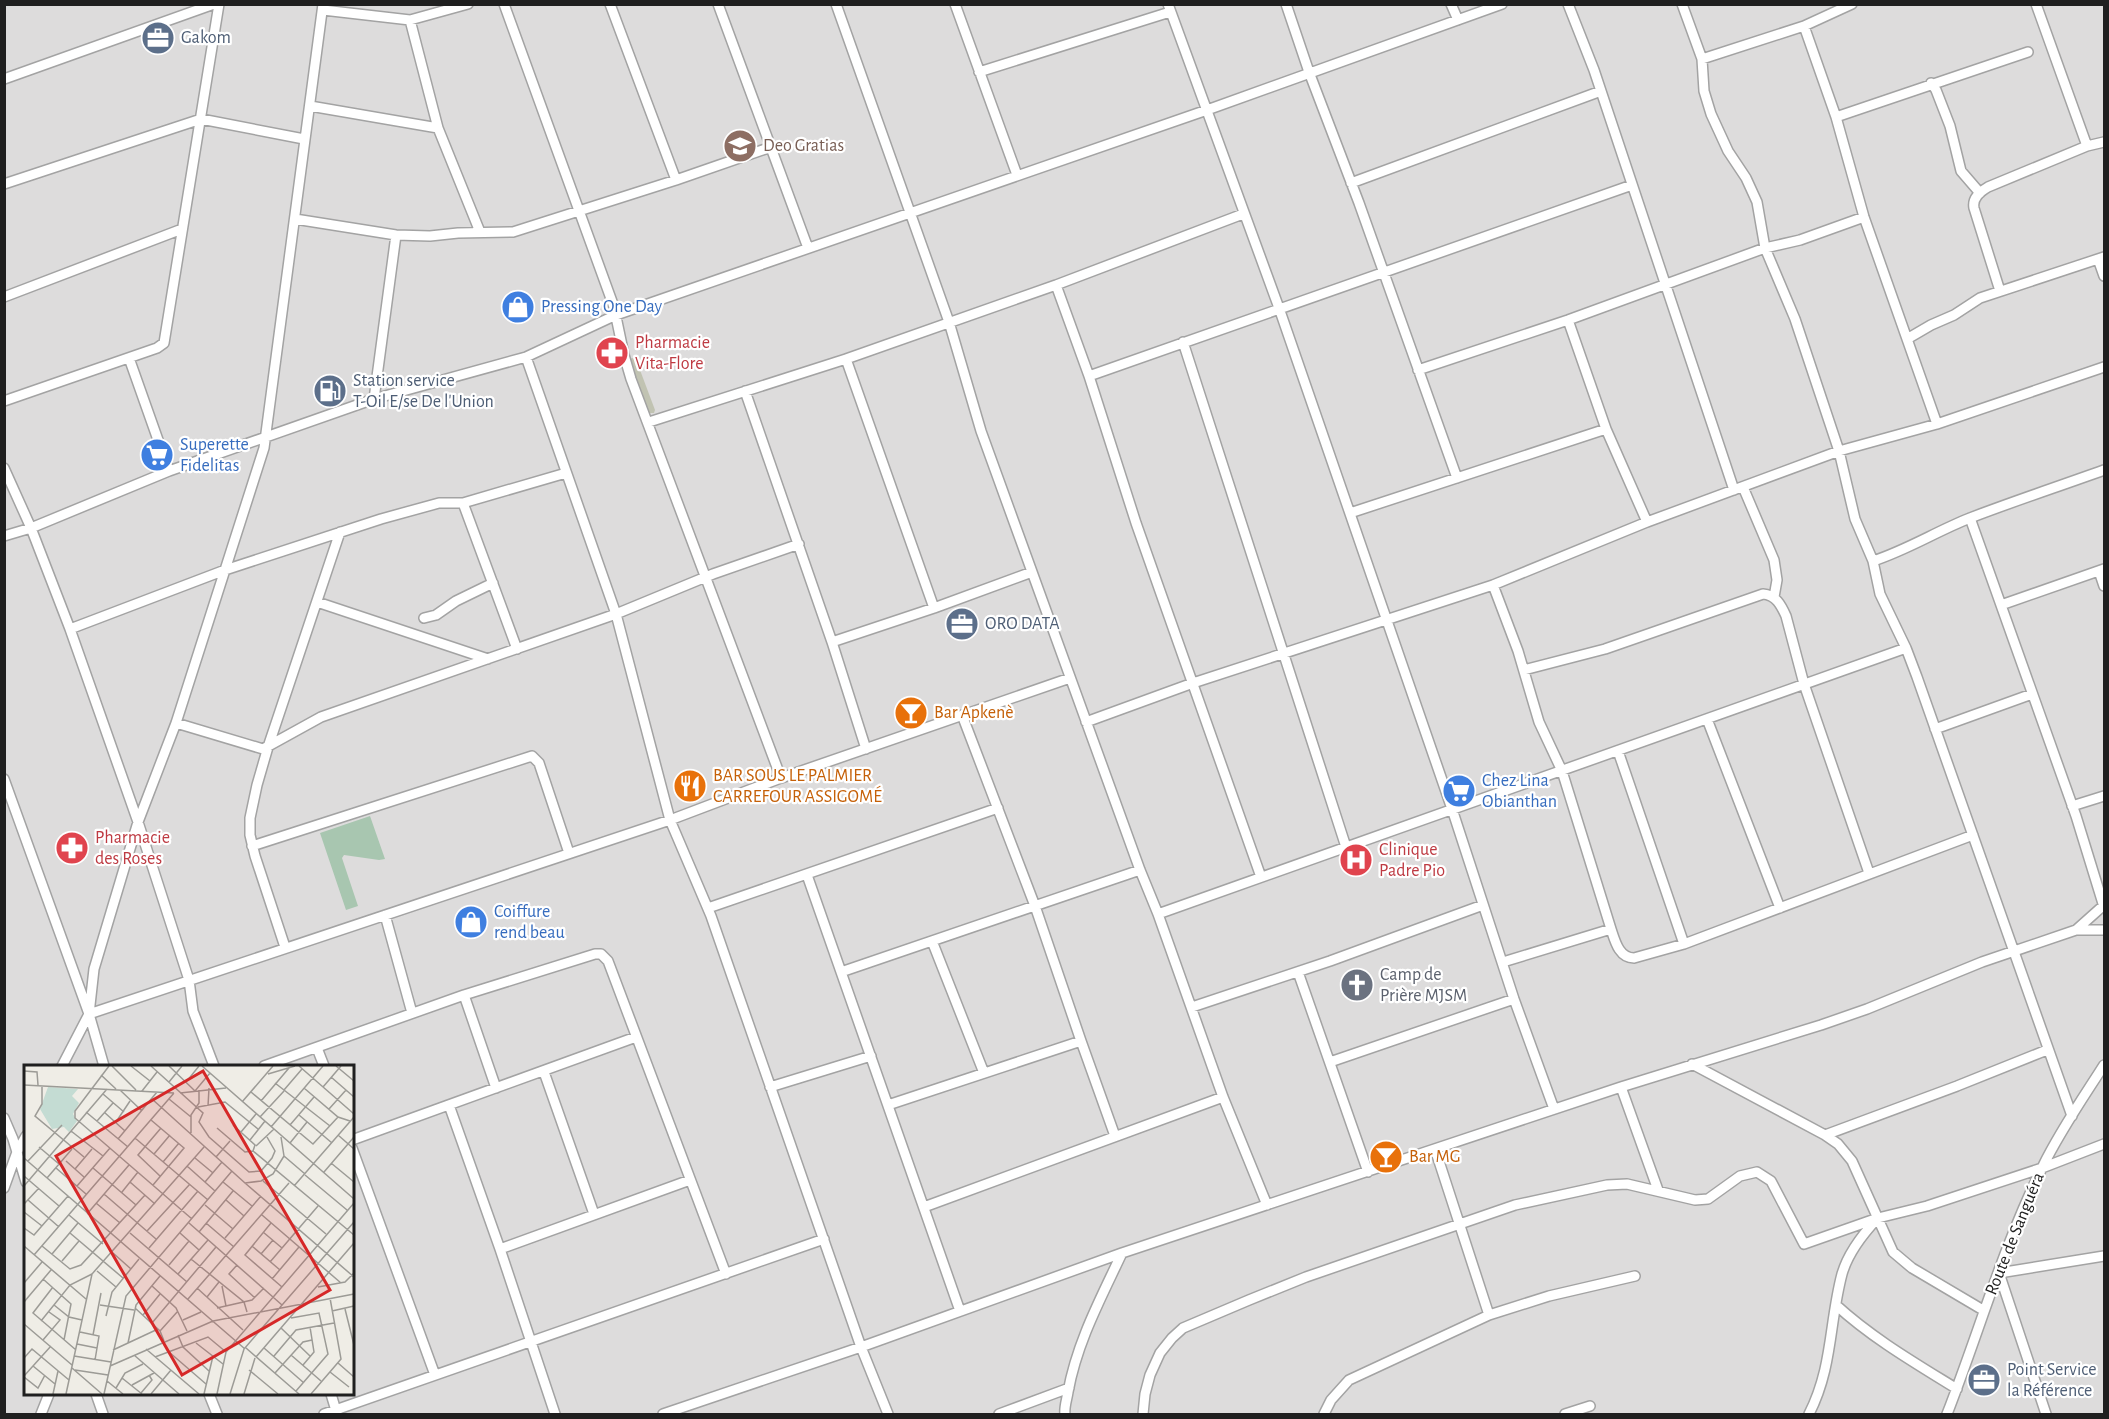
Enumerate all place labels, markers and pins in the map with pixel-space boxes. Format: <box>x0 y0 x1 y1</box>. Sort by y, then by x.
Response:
office icon: Gakom <box>140 20 176 56</box>
place label: Gakom <box>181 29 231 47</box>
school or university icon: Deo Gratias <box>722 128 758 164</box>
place label: Deo Gratias <box>763 137 844 155</box>
shop icon: Pressing One Day <box>500 289 536 325</box>
place label: Pressing One Day <box>541 298 663 316</box>
place label: Pharmacie Vita-Flore <box>635 334 710 373</box>
pharmacy icon: Pharmacie Vita-Flore <box>594 335 630 371</box>
place label: Station service T-Oil E/se De l'Union <box>353 372 494 411</box>
fuel station icon: Station service T-Oil E/se De l'Union <box>312 373 348 409</box>
place label: Superette Fidelitas <box>180 436 249 475</box>
supermarket icon: Superette Fidelitas <box>139 437 175 473</box>
office icon: ORO DATA <box>944 606 980 642</box>
place label: ORO DATA <box>985 615 1060 633</box>
bar icon: Bar Apkenè <box>893 695 929 731</box>
place label: Bar Apkenè <box>934 704 1014 722</box>
place label: BAR SOUS LE PALMIER CARREFOUR ASSIGOMÉ <box>713 767 882 806</box>
restaurant icon: BAR SOUS LE PALMIER CARREFOUR ASSIGOMÉ <box>672 768 708 804</box>
place label: Chez Lina Obianthan <box>1482 772 1557 811</box>
supermarket icon: Chez Lina Obianthan <box>1441 773 1477 809</box>
place label: Pharmacie des Roses <box>95 829 170 868</box>
pharmacy icon: Pharmacie des Roses <box>54 830 90 866</box>
place label: Clinique Padre Pio <box>1379 841 1445 880</box>
hospital icon: Clinique Padre Pio <box>1338 842 1374 878</box>
place label: Coiffure rend beau <box>494 903 565 942</box>
shop icon: Coiffure rend beau <box>453 904 489 940</box>
place label: Camp de Prière MJSM <box>1380 966 1467 1005</box>
church icon: Camp de Prière MJSM <box>1339 967 1375 1003</box>
bar icon: Bar MG <box>1368 1139 1404 1175</box>
place label: Bar MG <box>1409 1148 1461 1166</box>
place label: Point Service la Référence <box>2007 1361 2096 1400</box>
office icon: Point Service la Référence <box>1966 1362 2002 1398</box>

